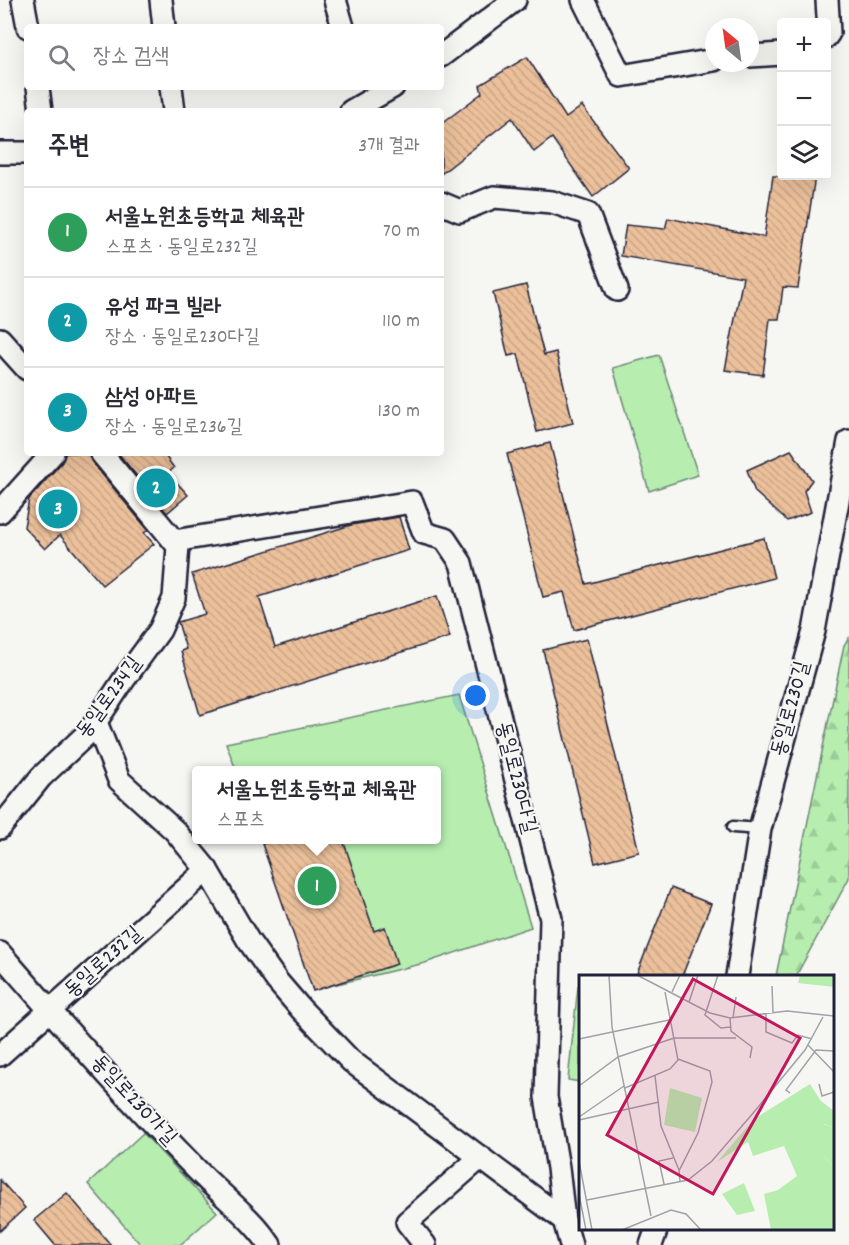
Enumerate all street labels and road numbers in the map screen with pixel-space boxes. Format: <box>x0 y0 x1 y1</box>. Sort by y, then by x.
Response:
street label: 동일로234길 <box>70 651 150 745</box>
street label: 동일로230길 <box>765 658 819 760</box>
street label: 동일로230다길 <box>487 719 543 837</box>
street label: 동일로232길 <box>59 920 150 1006</box>
street label: 동일로230가길 <box>83 1049 183 1153</box>

